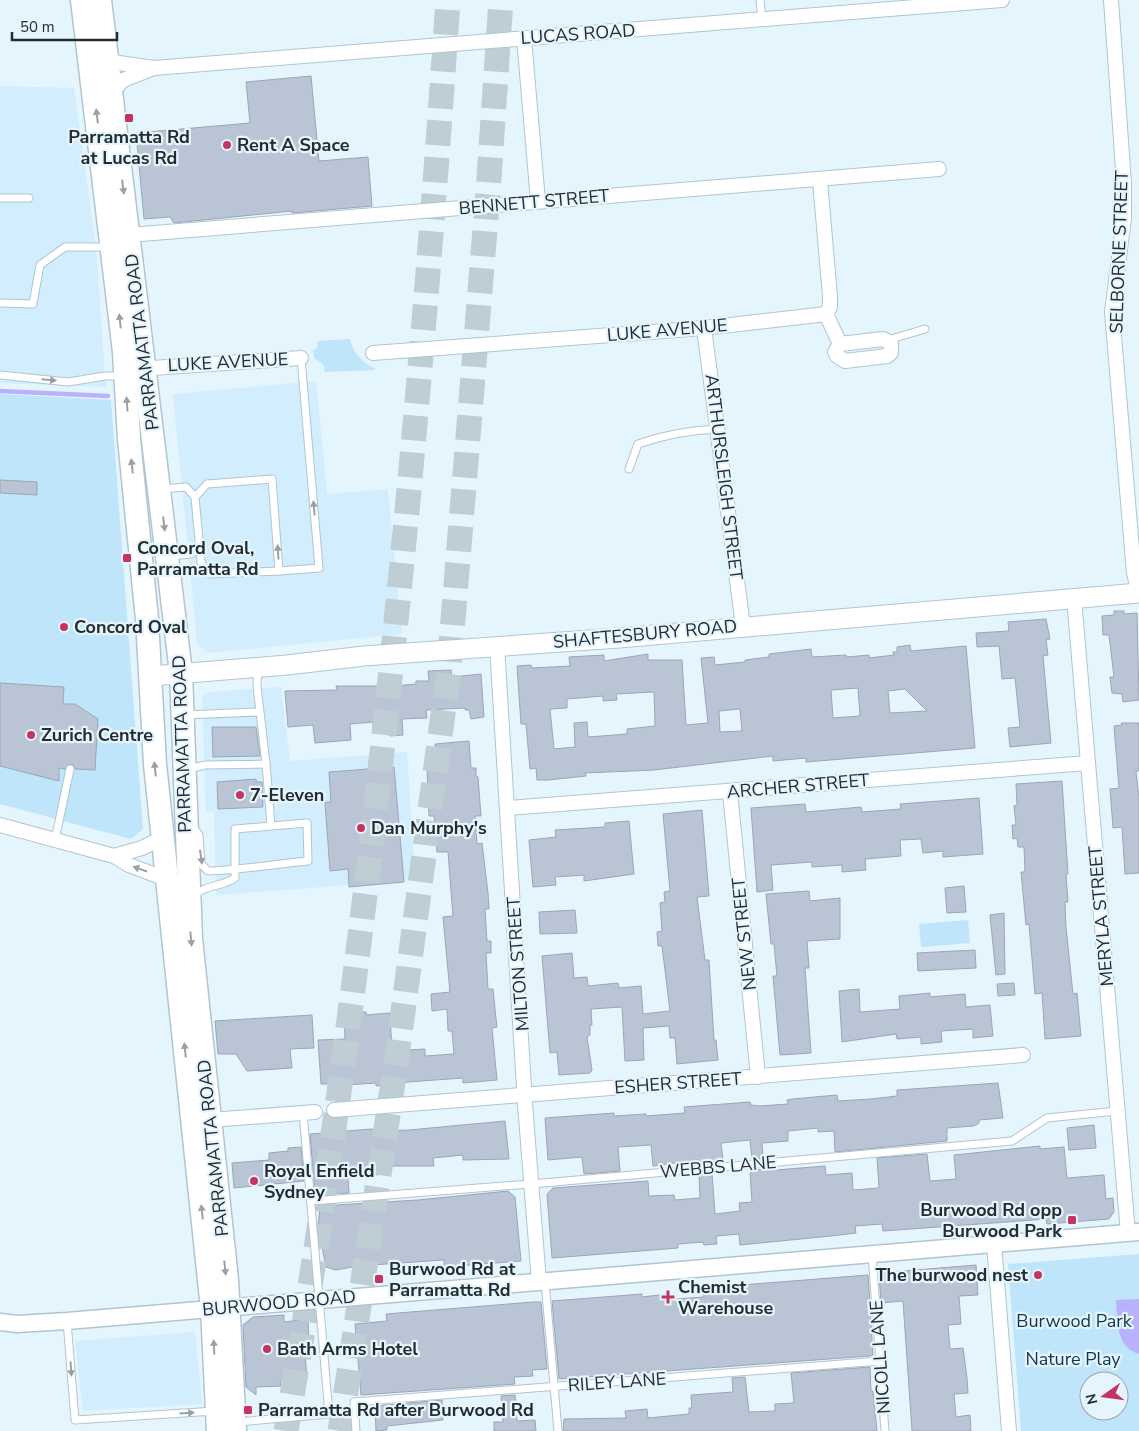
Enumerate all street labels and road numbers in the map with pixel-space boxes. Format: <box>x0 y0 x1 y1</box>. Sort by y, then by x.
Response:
street label: LUCAS ROAD <box>520 18 636 50</box>
street label: SELBORNE STREET <box>1104 170 1134 334</box>
street label: BENNETT STREET <box>458 183 611 221</box>
street label: PARRAMATTA ROAD <box>119 252 165 432</box>
street label: LUKE AVENUE <box>606 313 728 347</box>
street label: LUKE AVENUE <box>167 347 289 377</box>
street label: ARTHURSLEIGH STREET <box>699 373 749 581</box>
street label: SHAFTESBURY ROAD <box>552 614 738 654</box>
street label: PARRAMATTA ROAD <box>167 655 197 833</box>
street label: ARCHER STREET <box>726 768 871 804</box>
street label: MERYLA STREET <box>1083 844 1119 987</box>
street label: NEW STREET <box>726 876 762 992</box>
street label: MILTON STREET <box>501 896 535 1032</box>
street label: PARRAMATTA ROAD <box>192 1058 234 1238</box>
street label: ESHER STREET <box>614 1067 743 1099</box>
street label: WEBBS LANE <box>659 1150 777 1184</box>
street label: BURWOOD ROAD <box>201 1284 357 1322</box>
street label: NICOLL LANE <box>864 1299 896 1415</box>
street label: RILEY LANE <box>567 1367 667 1397</box>

